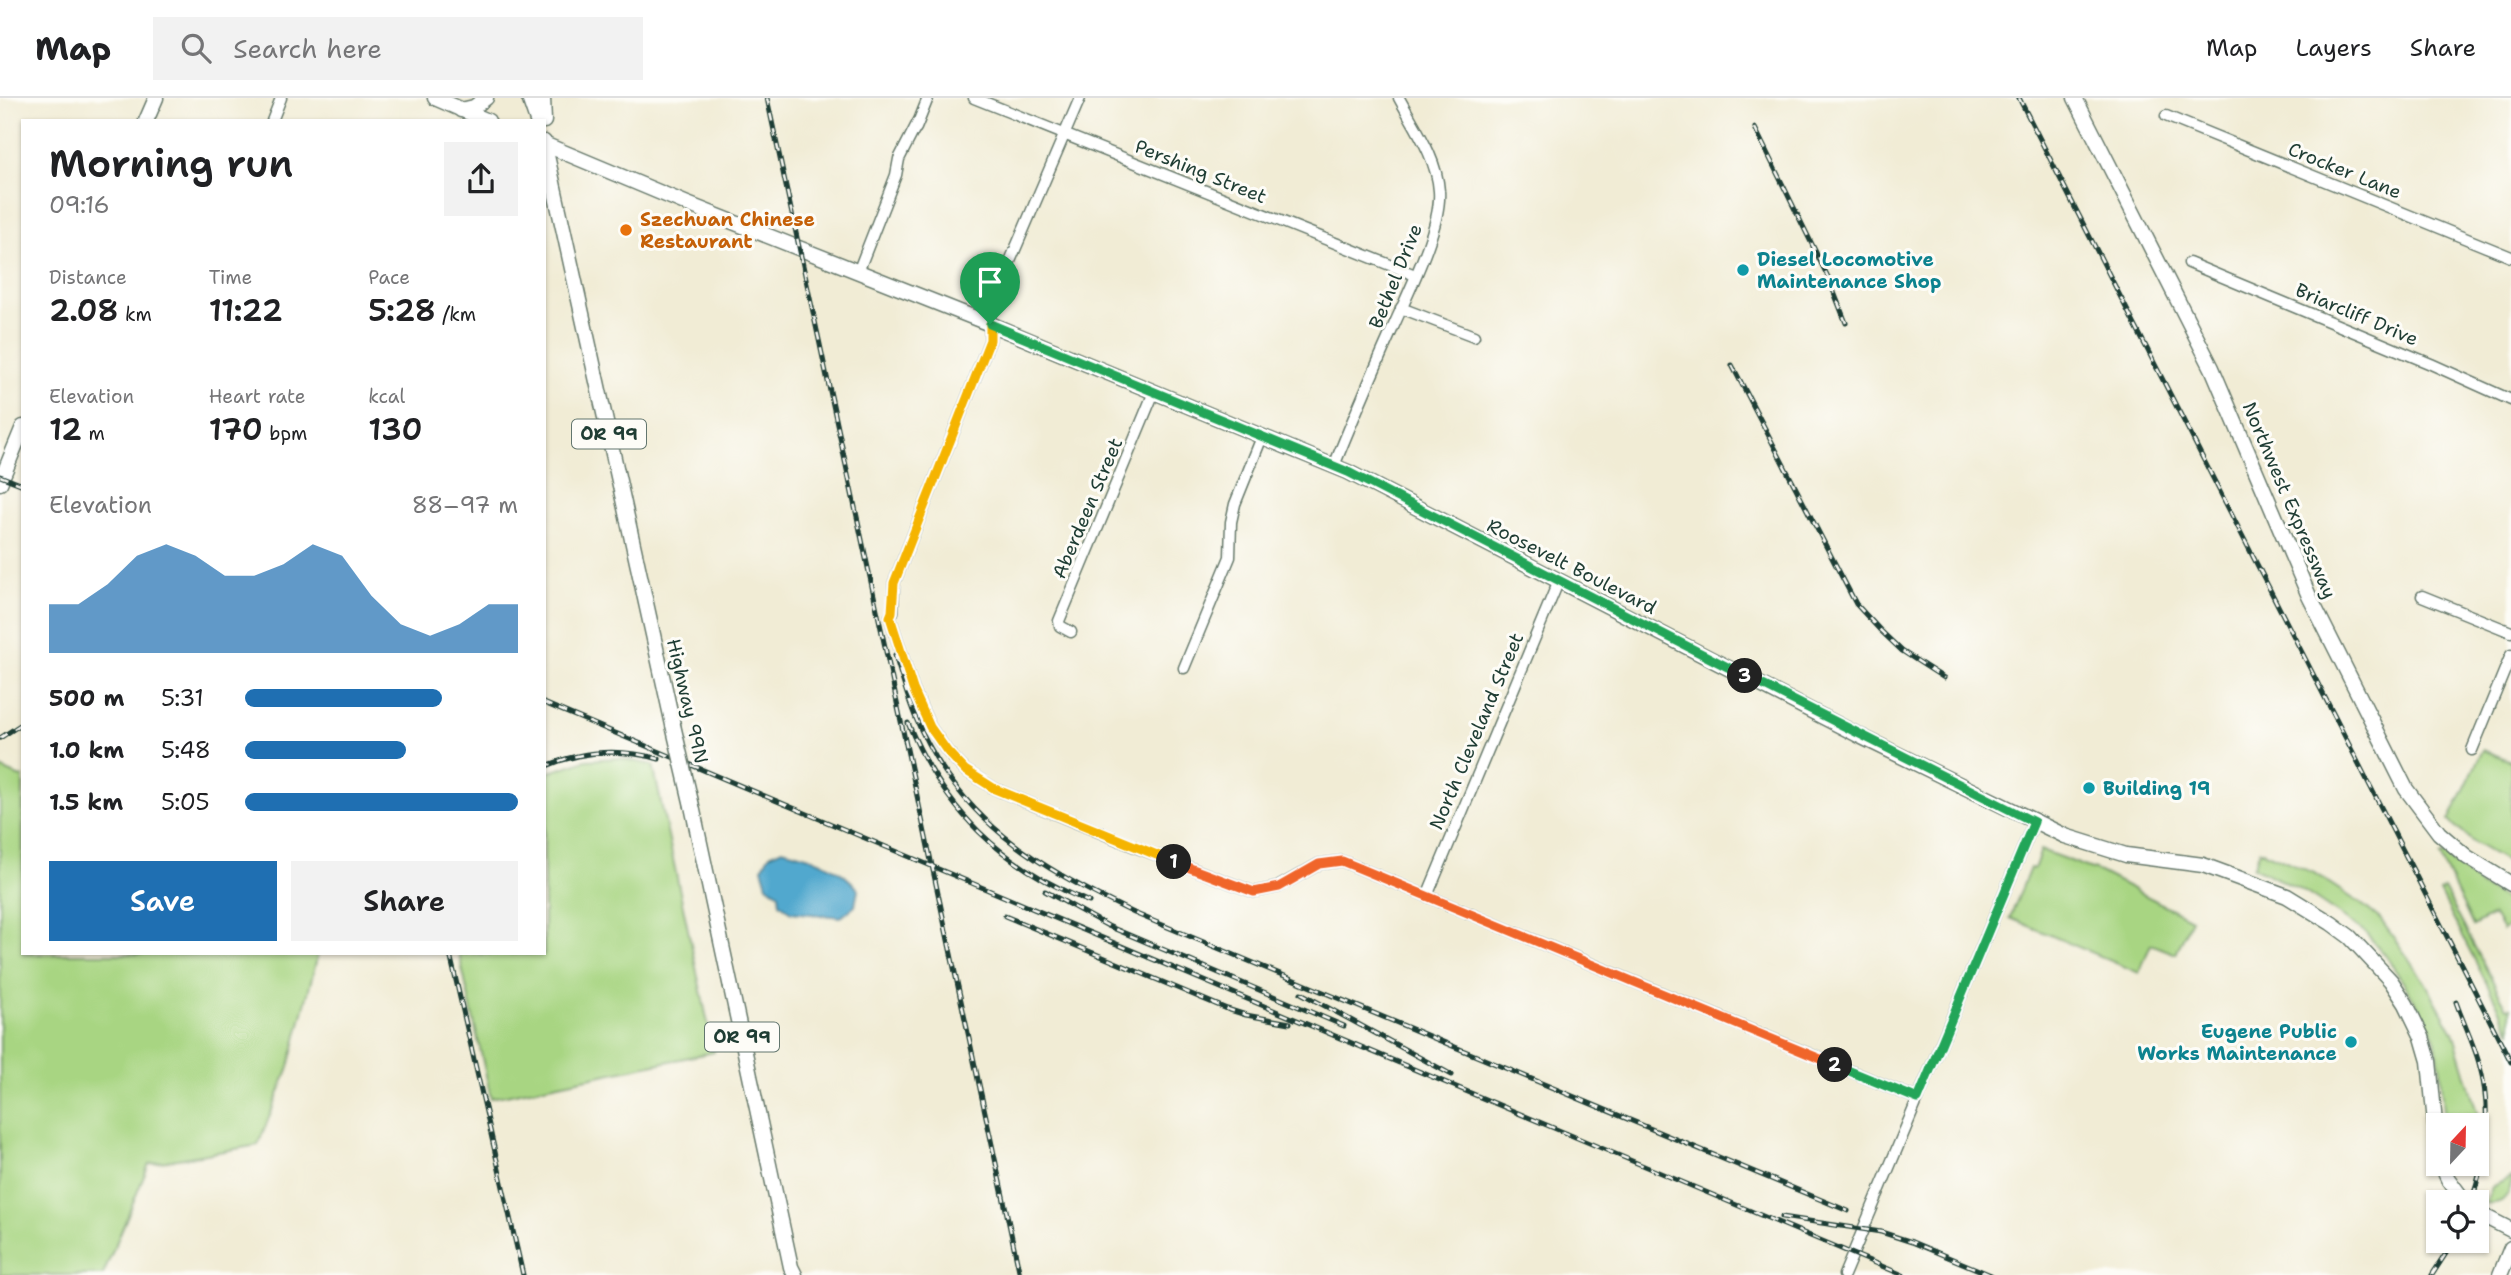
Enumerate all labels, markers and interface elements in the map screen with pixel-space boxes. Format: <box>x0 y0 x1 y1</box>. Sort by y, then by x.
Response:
search box <box>153 17 643 80</box>
text: Map <box>35 26 111 71</box>
icon: search <box>177 29 215 67</box>
text: Search here <box>233 31 382 66</box>
text: Map <box>2206 32 2257 64</box>
text: Layers <box>2295 32 2372 64</box>
text: Share <box>2410 32 2476 64</box>
street label: Pershing Street <box>1131 134 1270 209</box>
street label: Crocker Lane <box>2284 136 2405 205</box>
text: Morning run <box>49 138 293 189</box>
button: share <box>444 142 518 216</box>
text: 09:16 <box>49 190 110 220</box>
place label: Szechuan Chinese Restaurant <box>640 207 815 254</box>
street label: Bethel Drive <box>1363 220 1428 332</box>
marker: Szechuan Chinese Restaurant <box>618 222 634 238</box>
place label: Diesel Locomotive Maintenance Shop <box>1757 247 1941 294</box>
pin <box>960 252 1020 324</box>
marker: Diesel Locomotive Maintenance Shop <box>1735 262 1751 278</box>
icon: arrive <box>971 263 1009 301</box>
text: Distance <box>49 265 127 290</box>
text: Time <box>209 265 252 290</box>
text: Pace <box>368 265 410 290</box>
street label: Briarcliff Drive <box>2292 277 2422 352</box>
text: 2.08 <box>49 290 118 331</box>
text: 11:22 <box>209 290 283 331</box>
text: 5:28 <box>368 290 436 331</box>
text: km <box>118 302 152 327</box>
text: /km <box>436 302 476 327</box>
text: Elevation <box>49 384 134 409</box>
text: Heart rate <box>209 384 305 409</box>
text: kcal <box>368 384 405 409</box>
street label: Northwest Expressway <box>2237 398 2342 602</box>
text: 12 <box>49 409 82 450</box>
text: 170 <box>209 409 263 450</box>
text: 130 <box>368 409 422 450</box>
road number: OR 99 <box>572 420 646 448</box>
text: m <box>82 421 105 446</box>
text: bpm <box>263 421 308 446</box>
street label: Aberdeen Street <box>1047 434 1128 582</box>
text: Elevation <box>49 490 152 520</box>
text: 88–97 m <box>412 490 518 520</box>
street label: Roosevelt Boulevard <box>1483 513 1661 620</box>
street label: North Cleveland Street <box>1424 629 1529 834</box>
street label: Highway 99N <box>661 636 714 766</box>
pin: 3 <box>1728 658 1762 694</box>
text: 3 <box>1738 663 1751 688</box>
text: 500 m <box>49 683 124 713</box>
text: 5:31 <box>161 683 204 713</box>
text: 1.0 km <box>49 735 124 765</box>
text: 5:48 <box>161 735 211 765</box>
place label: Building 19 <box>2103 776 2210 801</box>
marker: Building 19 <box>2081 780 2097 796</box>
text: 1.5 km <box>49 787 123 817</box>
text: 5:05 <box>161 787 210 817</box>
pin: 1 <box>1156 844 1192 880</box>
text: 1 <box>1169 849 1178 874</box>
button: Save <box>49 861 277 941</box>
button: Share <box>291 861 518 941</box>
place label: Eugene Public Works Maintenance <box>2137 1019 2337 1066</box>
road number: OR 99 <box>705 1022 779 1052</box>
marker: Eugene Public Works Maintenance <box>2343 1034 2359 1050</box>
pin: 2 <box>1818 1048 1853 1082</box>
text: 2 <box>1828 1052 1841 1077</box>
north arrow <box>2426 1113 2488 1176</box>
map controls <box>2426 1113 2489 1253</box>
button: locate <box>2426 1190 2489 1253</box>

